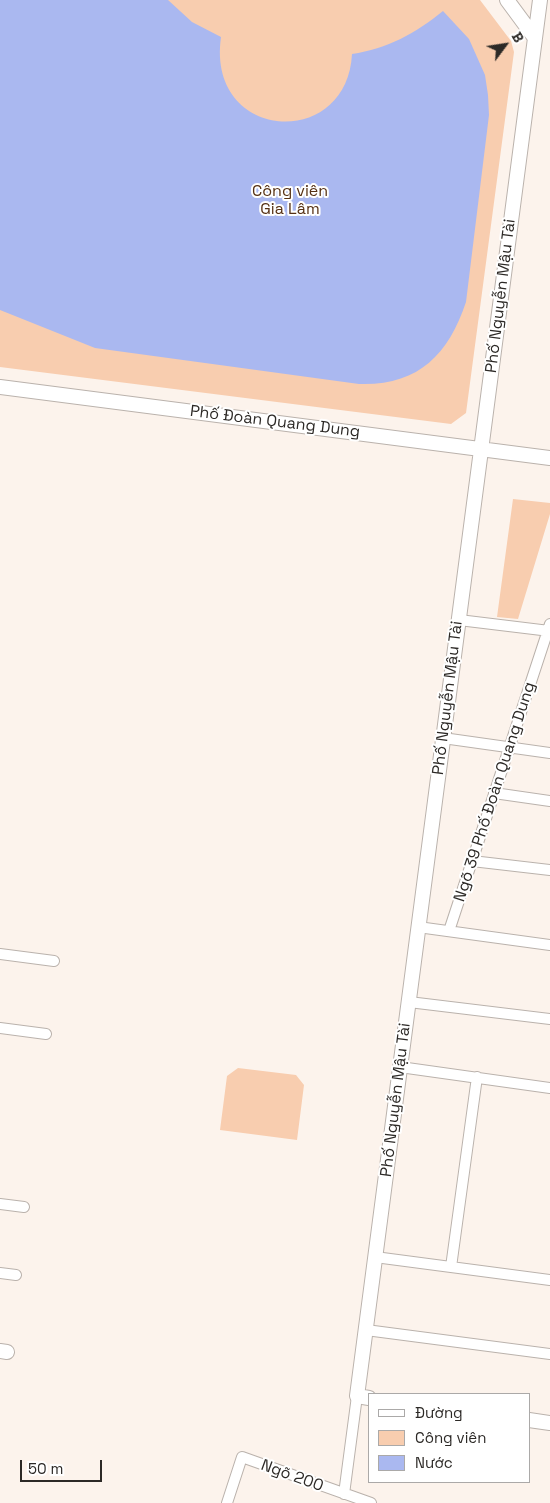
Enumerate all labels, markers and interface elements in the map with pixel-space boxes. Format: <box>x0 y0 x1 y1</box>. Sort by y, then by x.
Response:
north arrow <box>480 20 530 70</box>
text: B <box>508 29 528 46</box>
park label: Công viên Gia Lâm <box>252 182 328 220</box>
street label: Phố Nguyễn Mậu Tài <box>482 218 520 374</box>
street label: Phố Đoàn Quang Dung <box>189 402 361 442</box>
street label: Phố Nguyễn Mậu Tài <box>429 620 467 776</box>
street label: Ngõ 39 Phố Đoàn Quang Dung <box>450 680 540 904</box>
street label: Phố Nguyễn Mậu Tài <box>377 1022 415 1178</box>
legend <box>368 1393 530 1483</box>
text: Đường <box>415 1403 463 1422</box>
text: Công viên <box>415 1428 486 1447</box>
scale bar <box>22 1450 105 1482</box>
text: Nước <box>415 1453 453 1472</box>
street label: Ngõ 200 <box>258 1456 326 1496</box>
text: 50 m <box>28 1459 63 1478</box>

